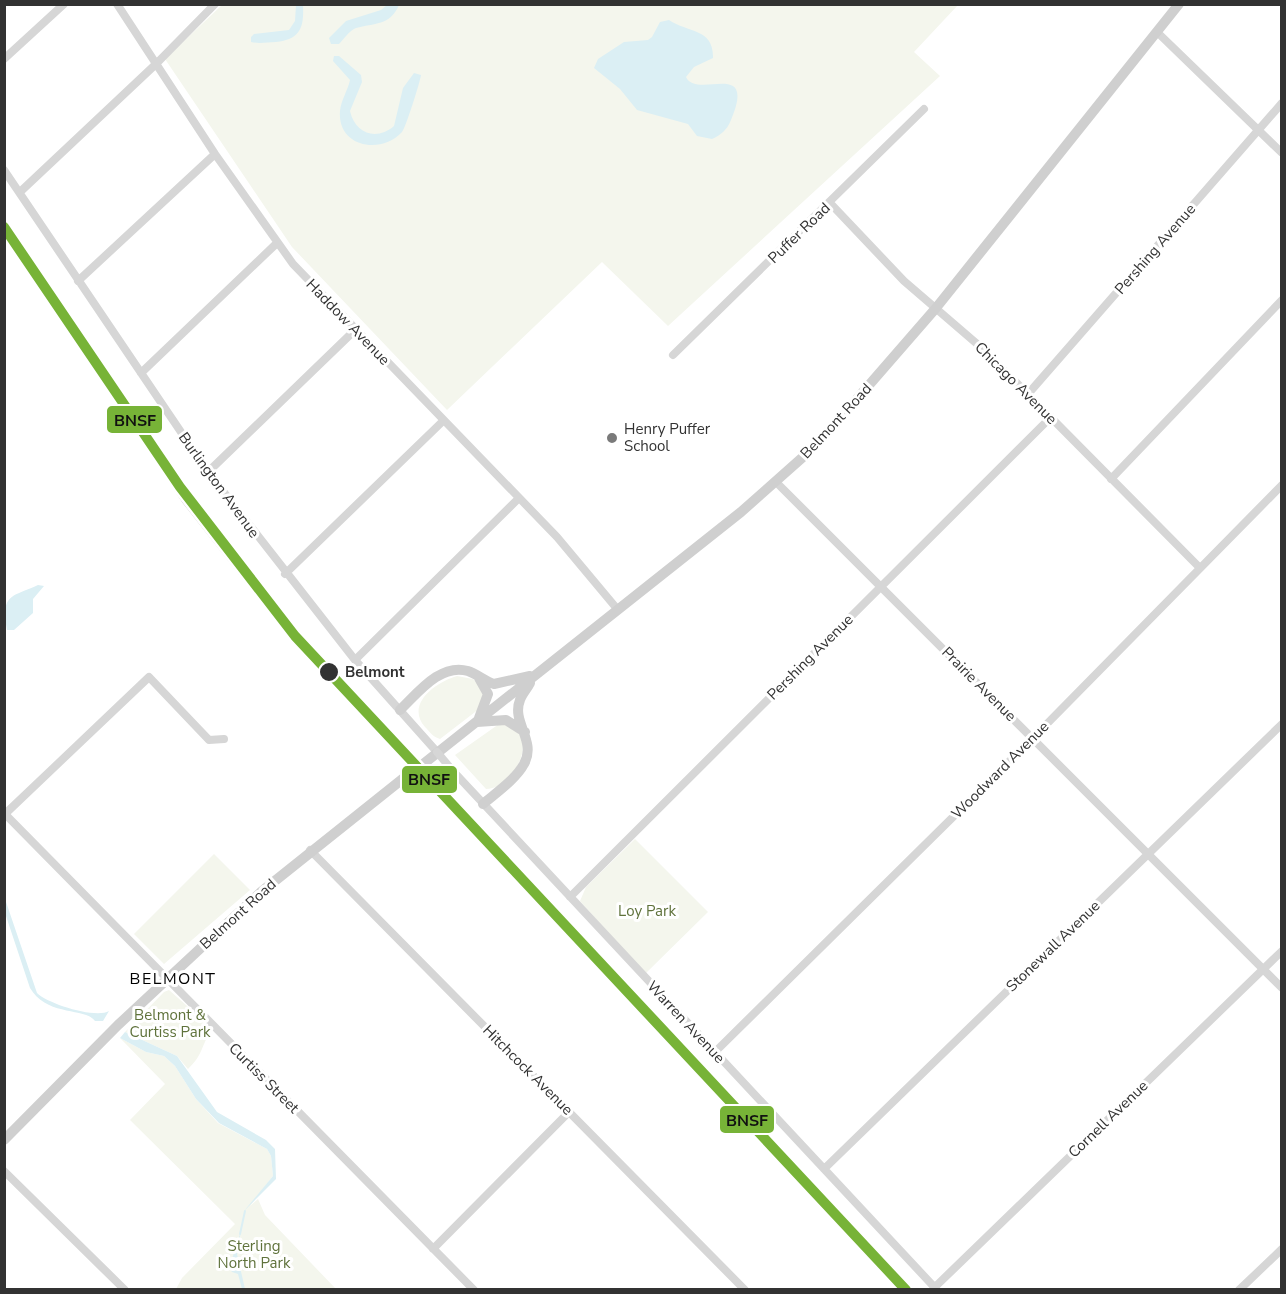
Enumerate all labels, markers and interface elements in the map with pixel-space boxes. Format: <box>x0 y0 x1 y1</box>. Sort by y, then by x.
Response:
street label: Puffer Road <box>763 198 835 268</box>
street label: Pershing Avenue <box>1110 199 1200 299</box>
street label: Haddow Avenue <box>302 275 394 369</box>
street label: Chicago Avenue <box>970 337 1062 429</box>
street label: Belmont Road <box>796 379 876 463</box>
line badge: BNSF <box>106 405 163 434</box>
text: BNSF <box>114 410 156 432</box>
place label: Henry Puffer School <box>624 419 711 456</box>
street label: Burlington Avenue <box>174 428 264 542</box>
marker: Henry Puffer School <box>605 431 619 445</box>
street label: Pershing Avenue <box>763 610 857 704</box>
street label: Prairie Avenue <box>937 642 1021 726</box>
marker: Belmont <box>318 661 340 683</box>
place label: Belmont <box>345 662 405 682</box>
street label: Woodward Avenue <box>947 717 1053 823</box>
line badge: BNSF <box>401 765 458 794</box>
text: BNSF <box>408 769 450 791</box>
street label: Belmont Road <box>196 874 280 954</box>
street label: Stonewall Avenue <box>1002 896 1104 996</box>
park label: Loy Park <box>618 901 676 921</box>
district label: BELMONT <box>130 968 216 990</box>
street label: Warren Avenue <box>643 977 729 1067</box>
park label: Belmont & Curtiss Park <box>129 1005 211 1042</box>
street label: Hitchcock Avenue <box>478 1020 578 1120</box>
street label: Curtiss Street <box>224 1038 304 1118</box>
street label: Cornell Avenue <box>1064 1076 1152 1162</box>
line badge: BNSF <box>719 1105 775 1134</box>
text: BNSF <box>726 1110 768 1132</box>
park label: Sterling North Park <box>218 1236 291 1273</box>

